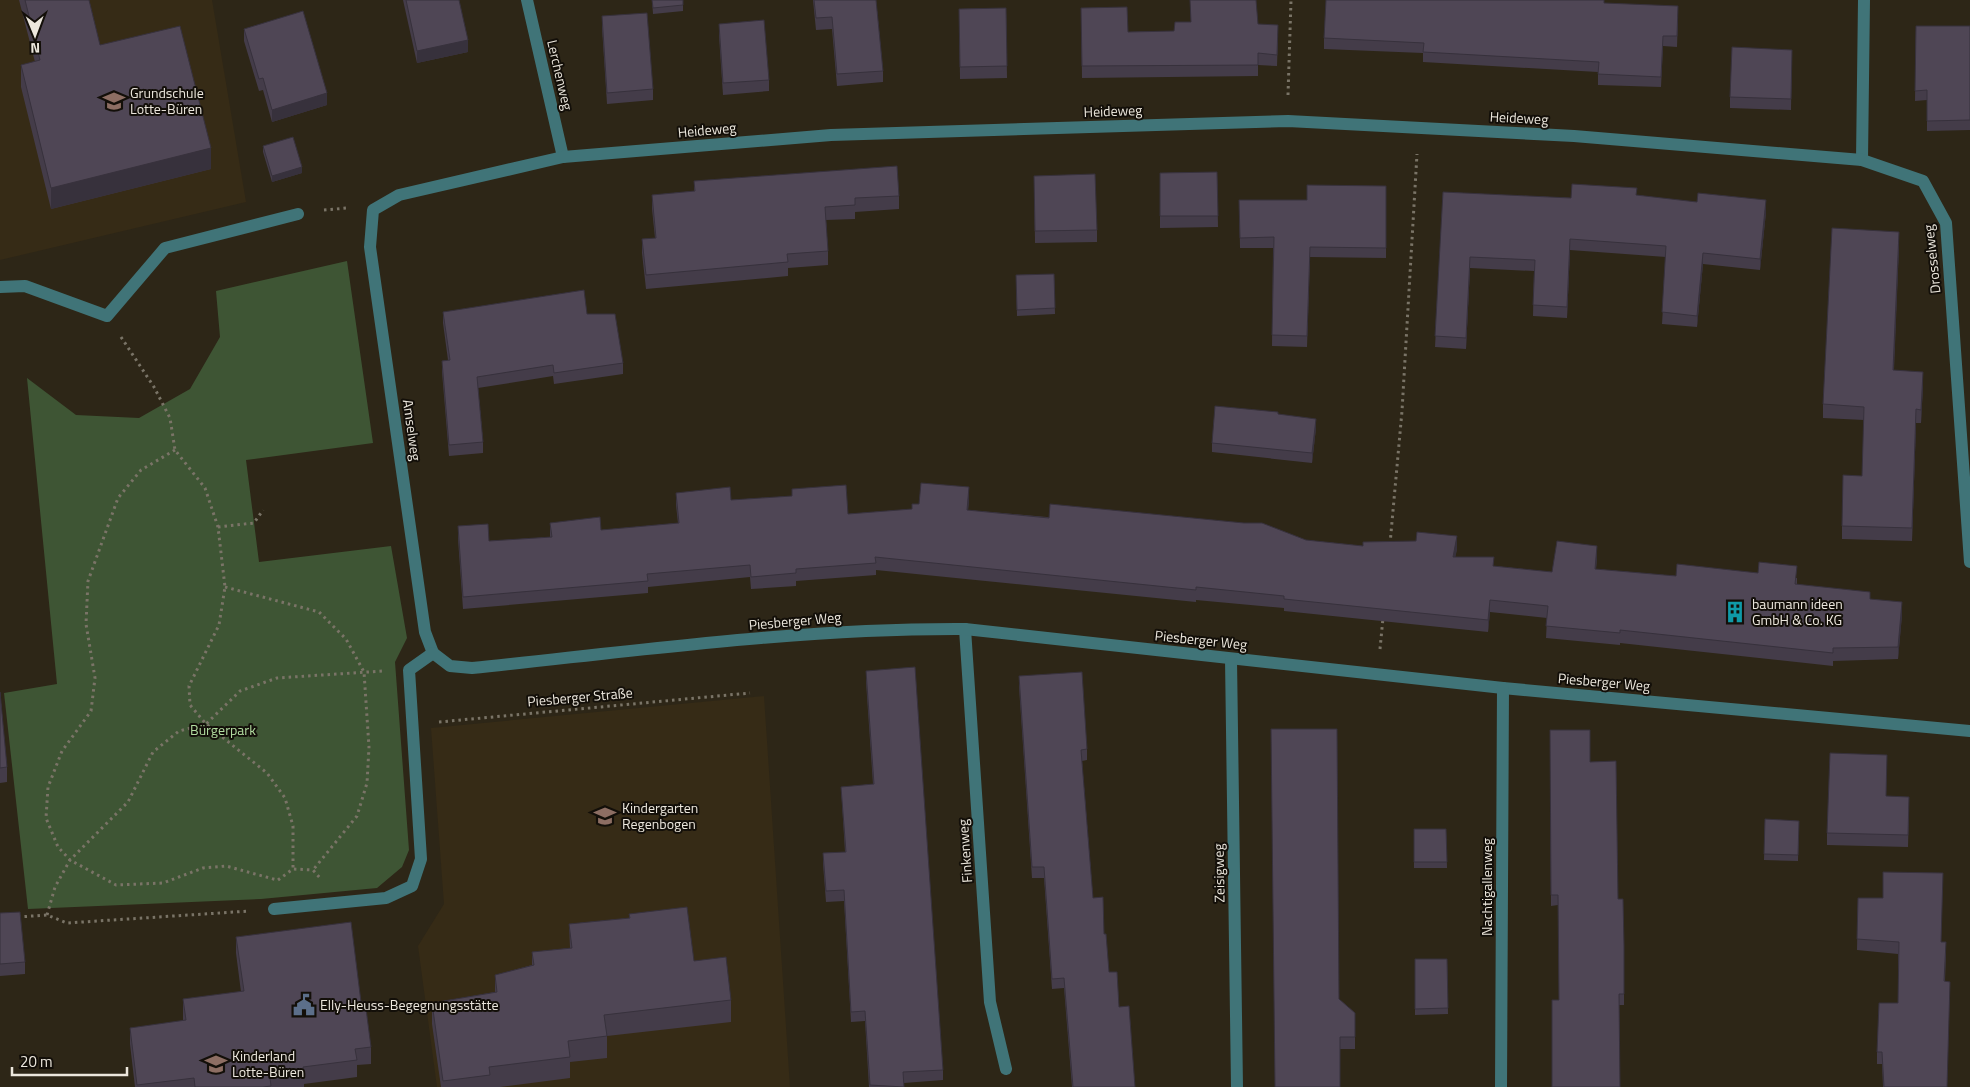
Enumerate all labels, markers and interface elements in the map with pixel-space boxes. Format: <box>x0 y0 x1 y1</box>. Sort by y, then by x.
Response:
north arrow <box>10 10 60 60</box>
text: N <box>30 38 40 59</box>
street label: Lerchenweg <box>542 38 579 112</box>
place label: Grundschule Lotte-Büren <box>130 82 204 119</box>
school or university icon: Grundschule Lotte-Büren <box>101 88 127 114</box>
street label: Heideweg <box>1083 99 1143 122</box>
street label: Heideweg <box>1489 105 1549 130</box>
street label: Heideweg <box>677 116 737 143</box>
street label: Drosselweg <box>1917 223 1946 295</box>
street label: Amselweg <box>398 398 427 462</box>
place label: baumann ideen GmbH & Co. KG <box>1752 593 1843 630</box>
building icon: baumann ideen GmbH & Co. KG <box>1722 599 1748 625</box>
street label: Piesberger Weg <box>748 606 842 635</box>
street label: Piesberger Weg <box>1154 624 1248 655</box>
street label: Piesberger Weg <box>1557 667 1651 696</box>
street label: Piesberger Straße <box>526 681 634 712</box>
park label: Bürgerpark <box>190 719 256 740</box>
place label: Kindergarten Regenbogen <box>622 797 698 834</box>
school or university icon: Kindergarten Regenbogen <box>592 803 618 829</box>
street label: Finkenweg <box>952 818 977 884</box>
street label: Nachtigallenweg <box>1476 838 1497 936</box>
street label: Zeisigweg <box>1207 843 1230 903</box>
public building icon: Elly-Heuss-Begegnungsstätte <box>291 992 317 1018</box>
place label: Elly-Heuss-Begegnungsstätte <box>320 994 498 1015</box>
scale bar <box>12 1044 128 1076</box>
place label: Kinderland Lotte-Büren <box>232 1045 304 1082</box>
text: 20 m <box>20 1050 53 1073</box>
school or university icon: Kinderland Lotte-Büren <box>203 1051 229 1077</box>

